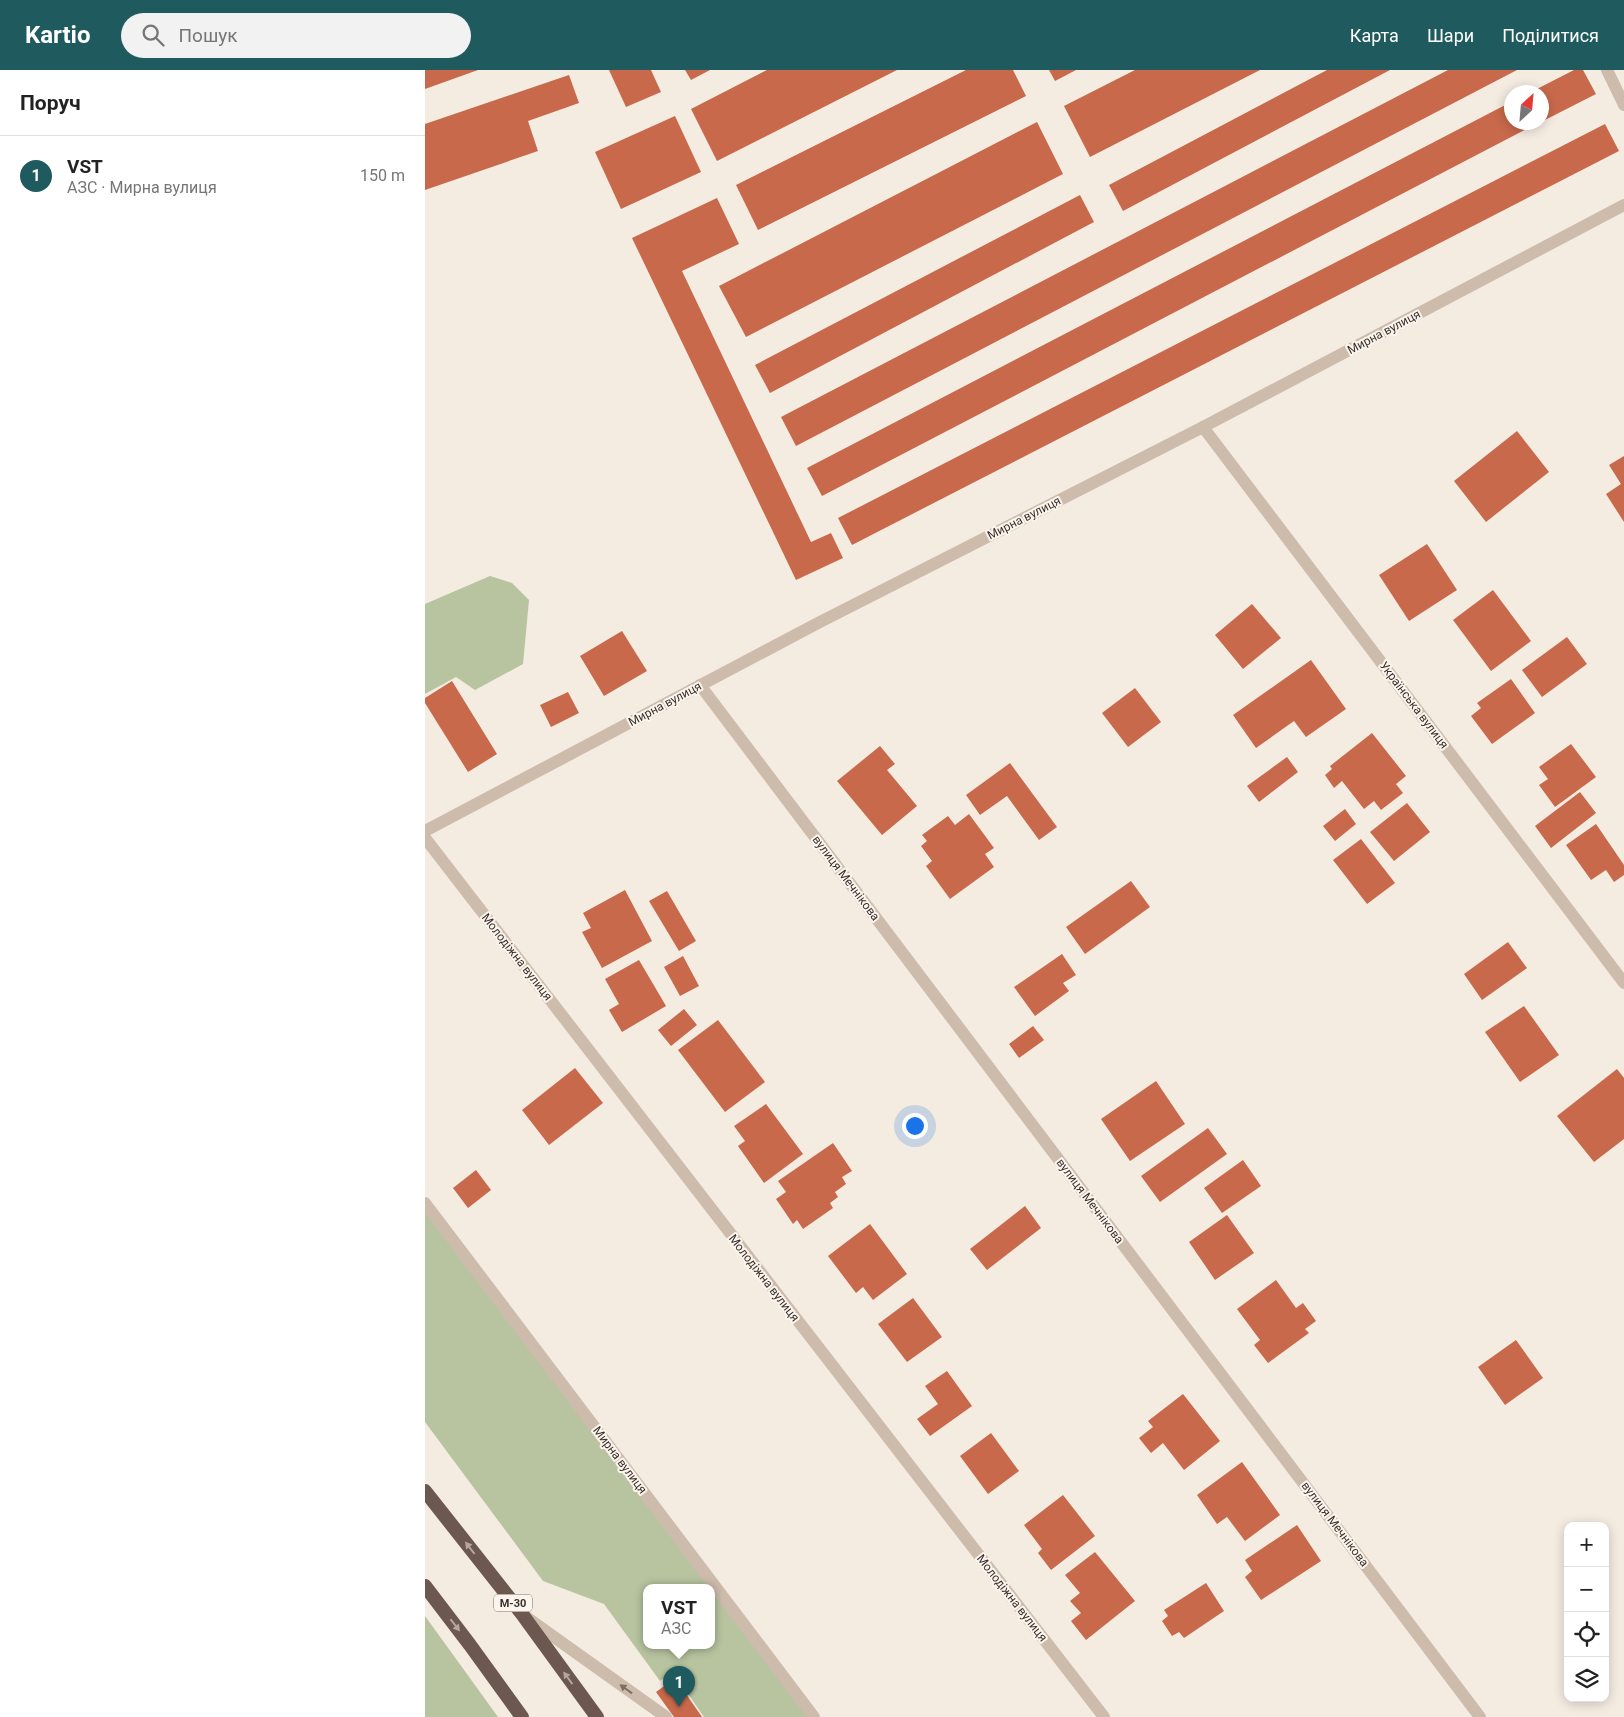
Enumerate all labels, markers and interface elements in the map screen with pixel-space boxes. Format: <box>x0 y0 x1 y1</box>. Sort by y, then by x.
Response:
search box <box>121 13 471 58</box>
text: Kartio <box>25 21 91 49</box>
icon: search <box>139 21 167 49</box>
text: Пошук <box>179 24 238 47</box>
text: Карта <box>1350 25 1399 46</box>
text: Шари <box>1427 25 1474 46</box>
text: Поділитися <box>1502 25 1599 46</box>
north arrow <box>1504 85 1549 130</box>
text: Поруч <box>20 91 81 115</box>
text: VST <box>67 155 103 178</box>
text: 1 <box>31 166 41 185</box>
text: 150 m <box>360 166 405 185</box>
text: АЗС · Мирна вулиця <box>67 178 217 197</box>
street label: Мирна вулиця <box>1345 307 1423 357</box>
street label: Мирна вулиця <box>985 494 1063 542</box>
street label: Українська вулиця <box>1377 659 1451 751</box>
street label: Мирна вулиця <box>626 679 704 729</box>
street label: вулиця Мечнікова <box>810 833 882 923</box>
street label: Молодіжна вулиця <box>479 911 555 1003</box>
your location <box>902 1113 928 1139</box>
street label: вулиця Мечнікова <box>1054 1156 1126 1246</box>
street label: Молодіжна вулиця <box>726 1232 802 1324</box>
street label: Мирна вулиця <box>590 1424 650 1496</box>
street label: вулиця Мечнікова <box>1299 1479 1371 1569</box>
map controls <box>1564 1522 1609 1702</box>
button: + <box>1564 1522 1609 1567</box>
one-way arrow <box>465 1542 476 1555</box>
street label: Молодіжна вулиця <box>974 1552 1050 1644</box>
button: − <box>1564 1567 1609 1612</box>
popup <box>643 1584 715 1649</box>
road number: М-30 <box>494 1595 532 1612</box>
text: VST <box>661 1596 697 1619</box>
button: locate <box>1564 1612 1609 1657</box>
one-way arrow <box>449 1618 460 1631</box>
text: АЗС <box>661 1619 691 1638</box>
button: layers <box>1564 1657 1609 1702</box>
pin: 1 <box>663 1666 695 1707</box>
one-way arrow <box>563 1672 574 1685</box>
one-way arrow <box>620 1684 633 1694</box>

